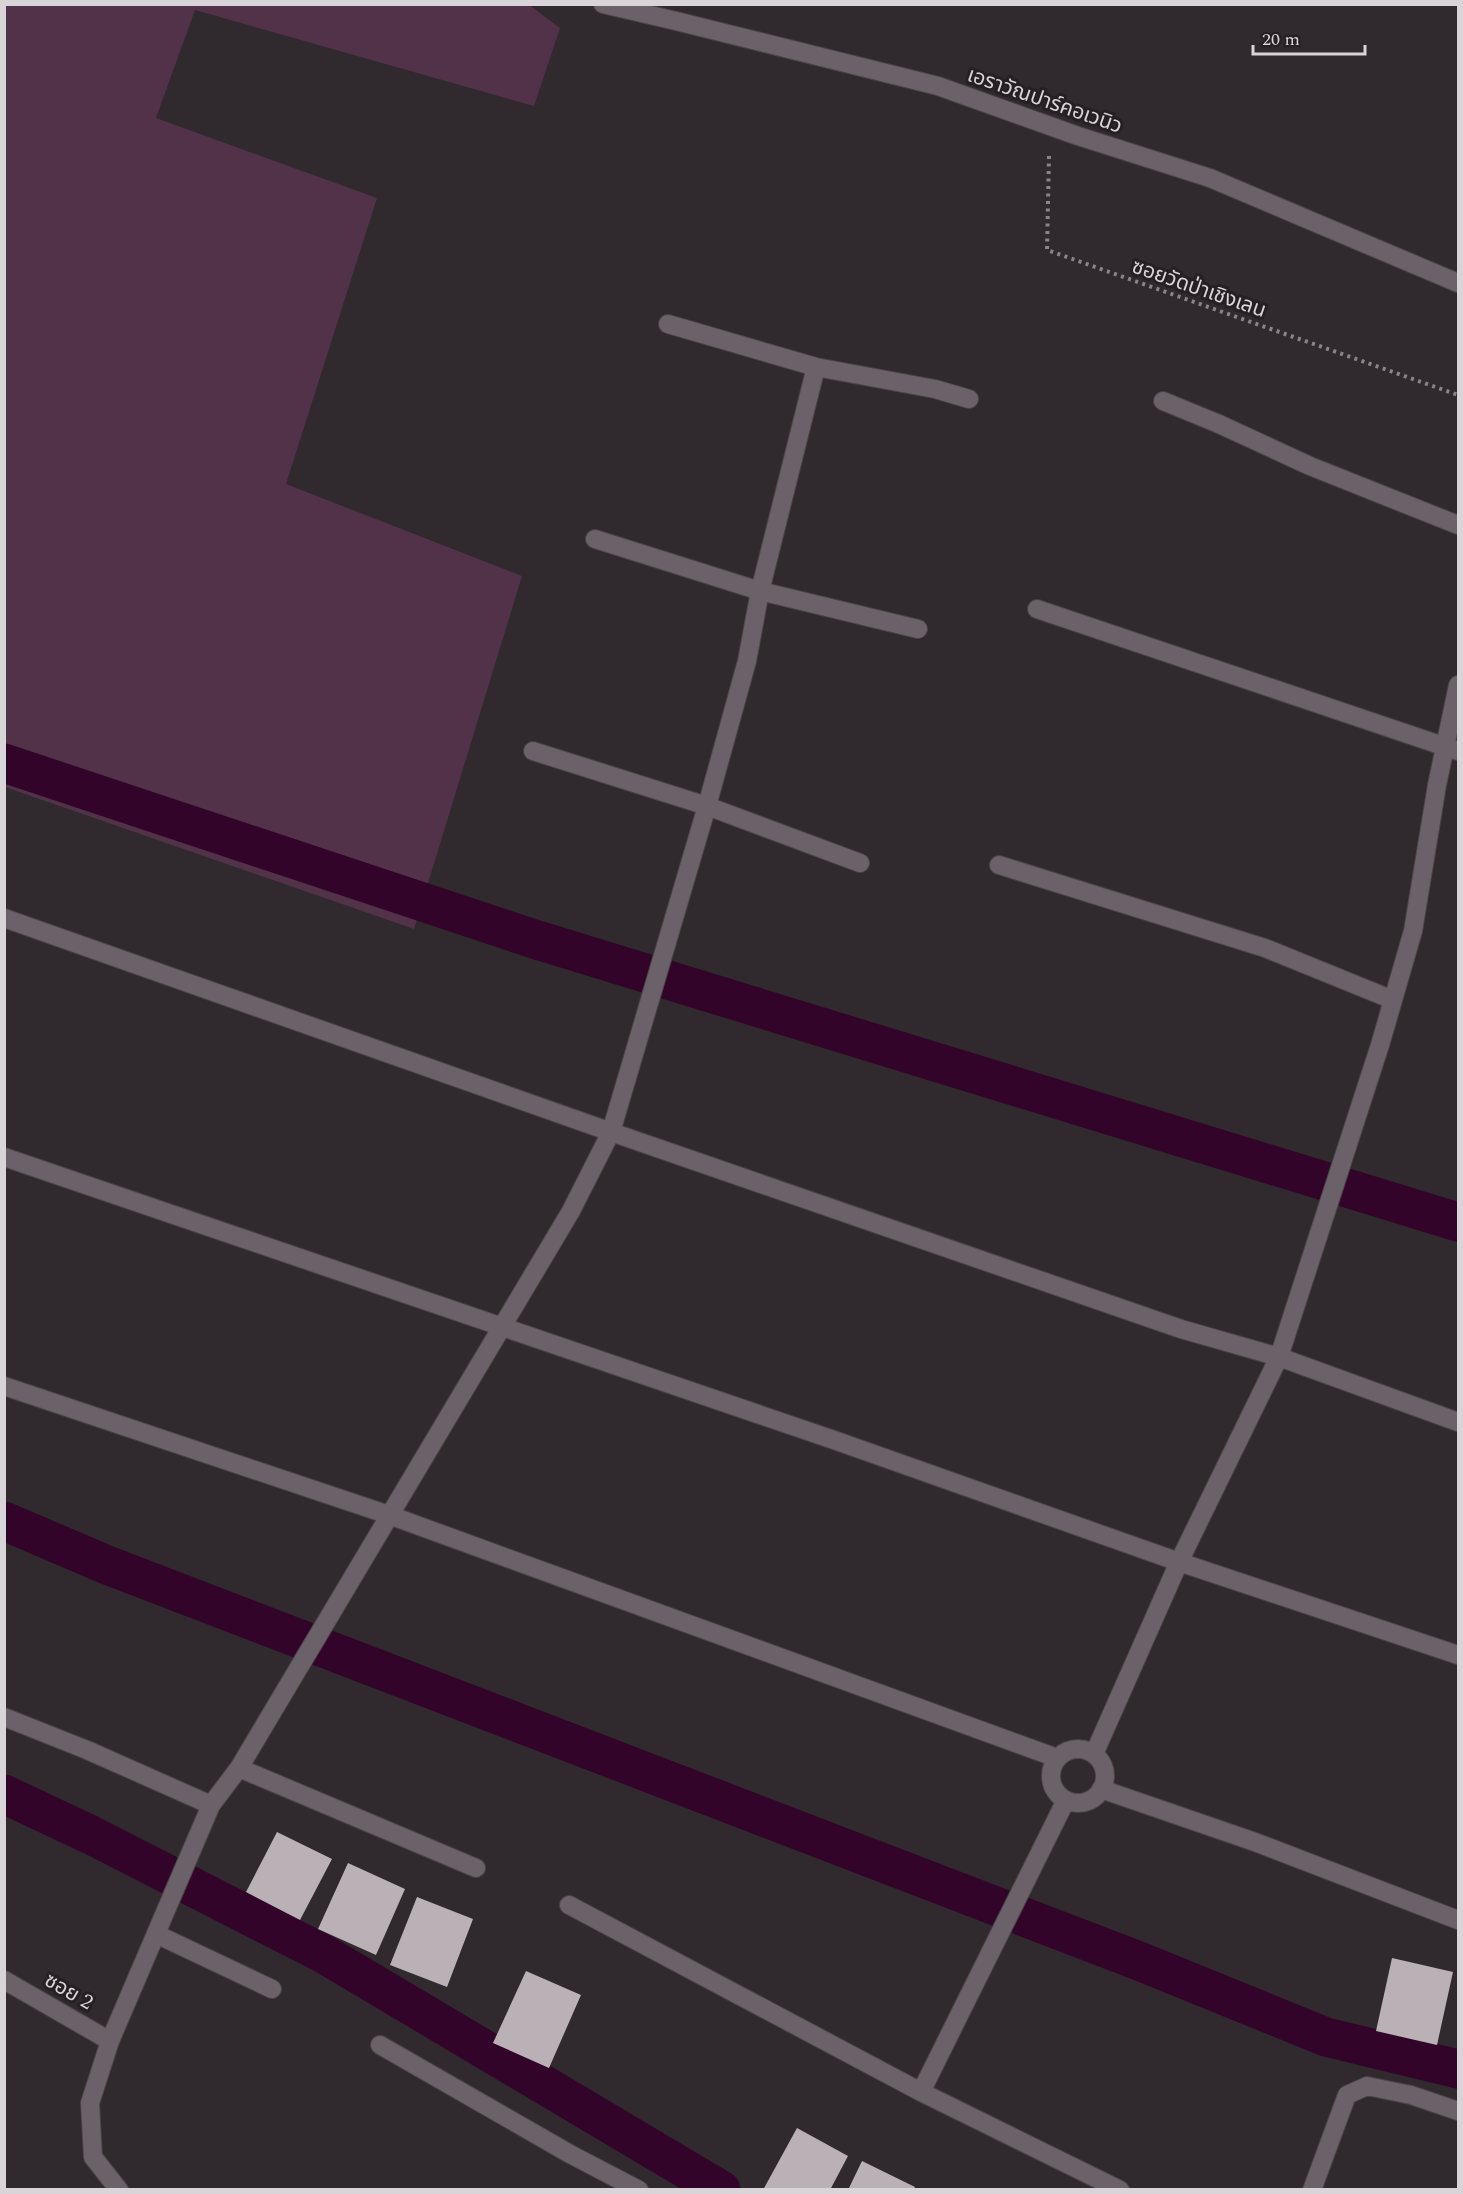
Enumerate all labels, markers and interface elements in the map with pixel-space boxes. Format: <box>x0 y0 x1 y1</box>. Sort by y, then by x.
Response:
scale bar <box>1253 18 1366 56</box>
text: 20 m <box>1262 26 1300 53</box>
street label: เอราวัณปาร์คอเวนิว <box>963 59 1127 142</box>
street label: ซอยวัดป่าเชิงเลน <box>1127 251 1270 327</box>
street label: ซอย 2 <box>38 1965 99 2019</box>

